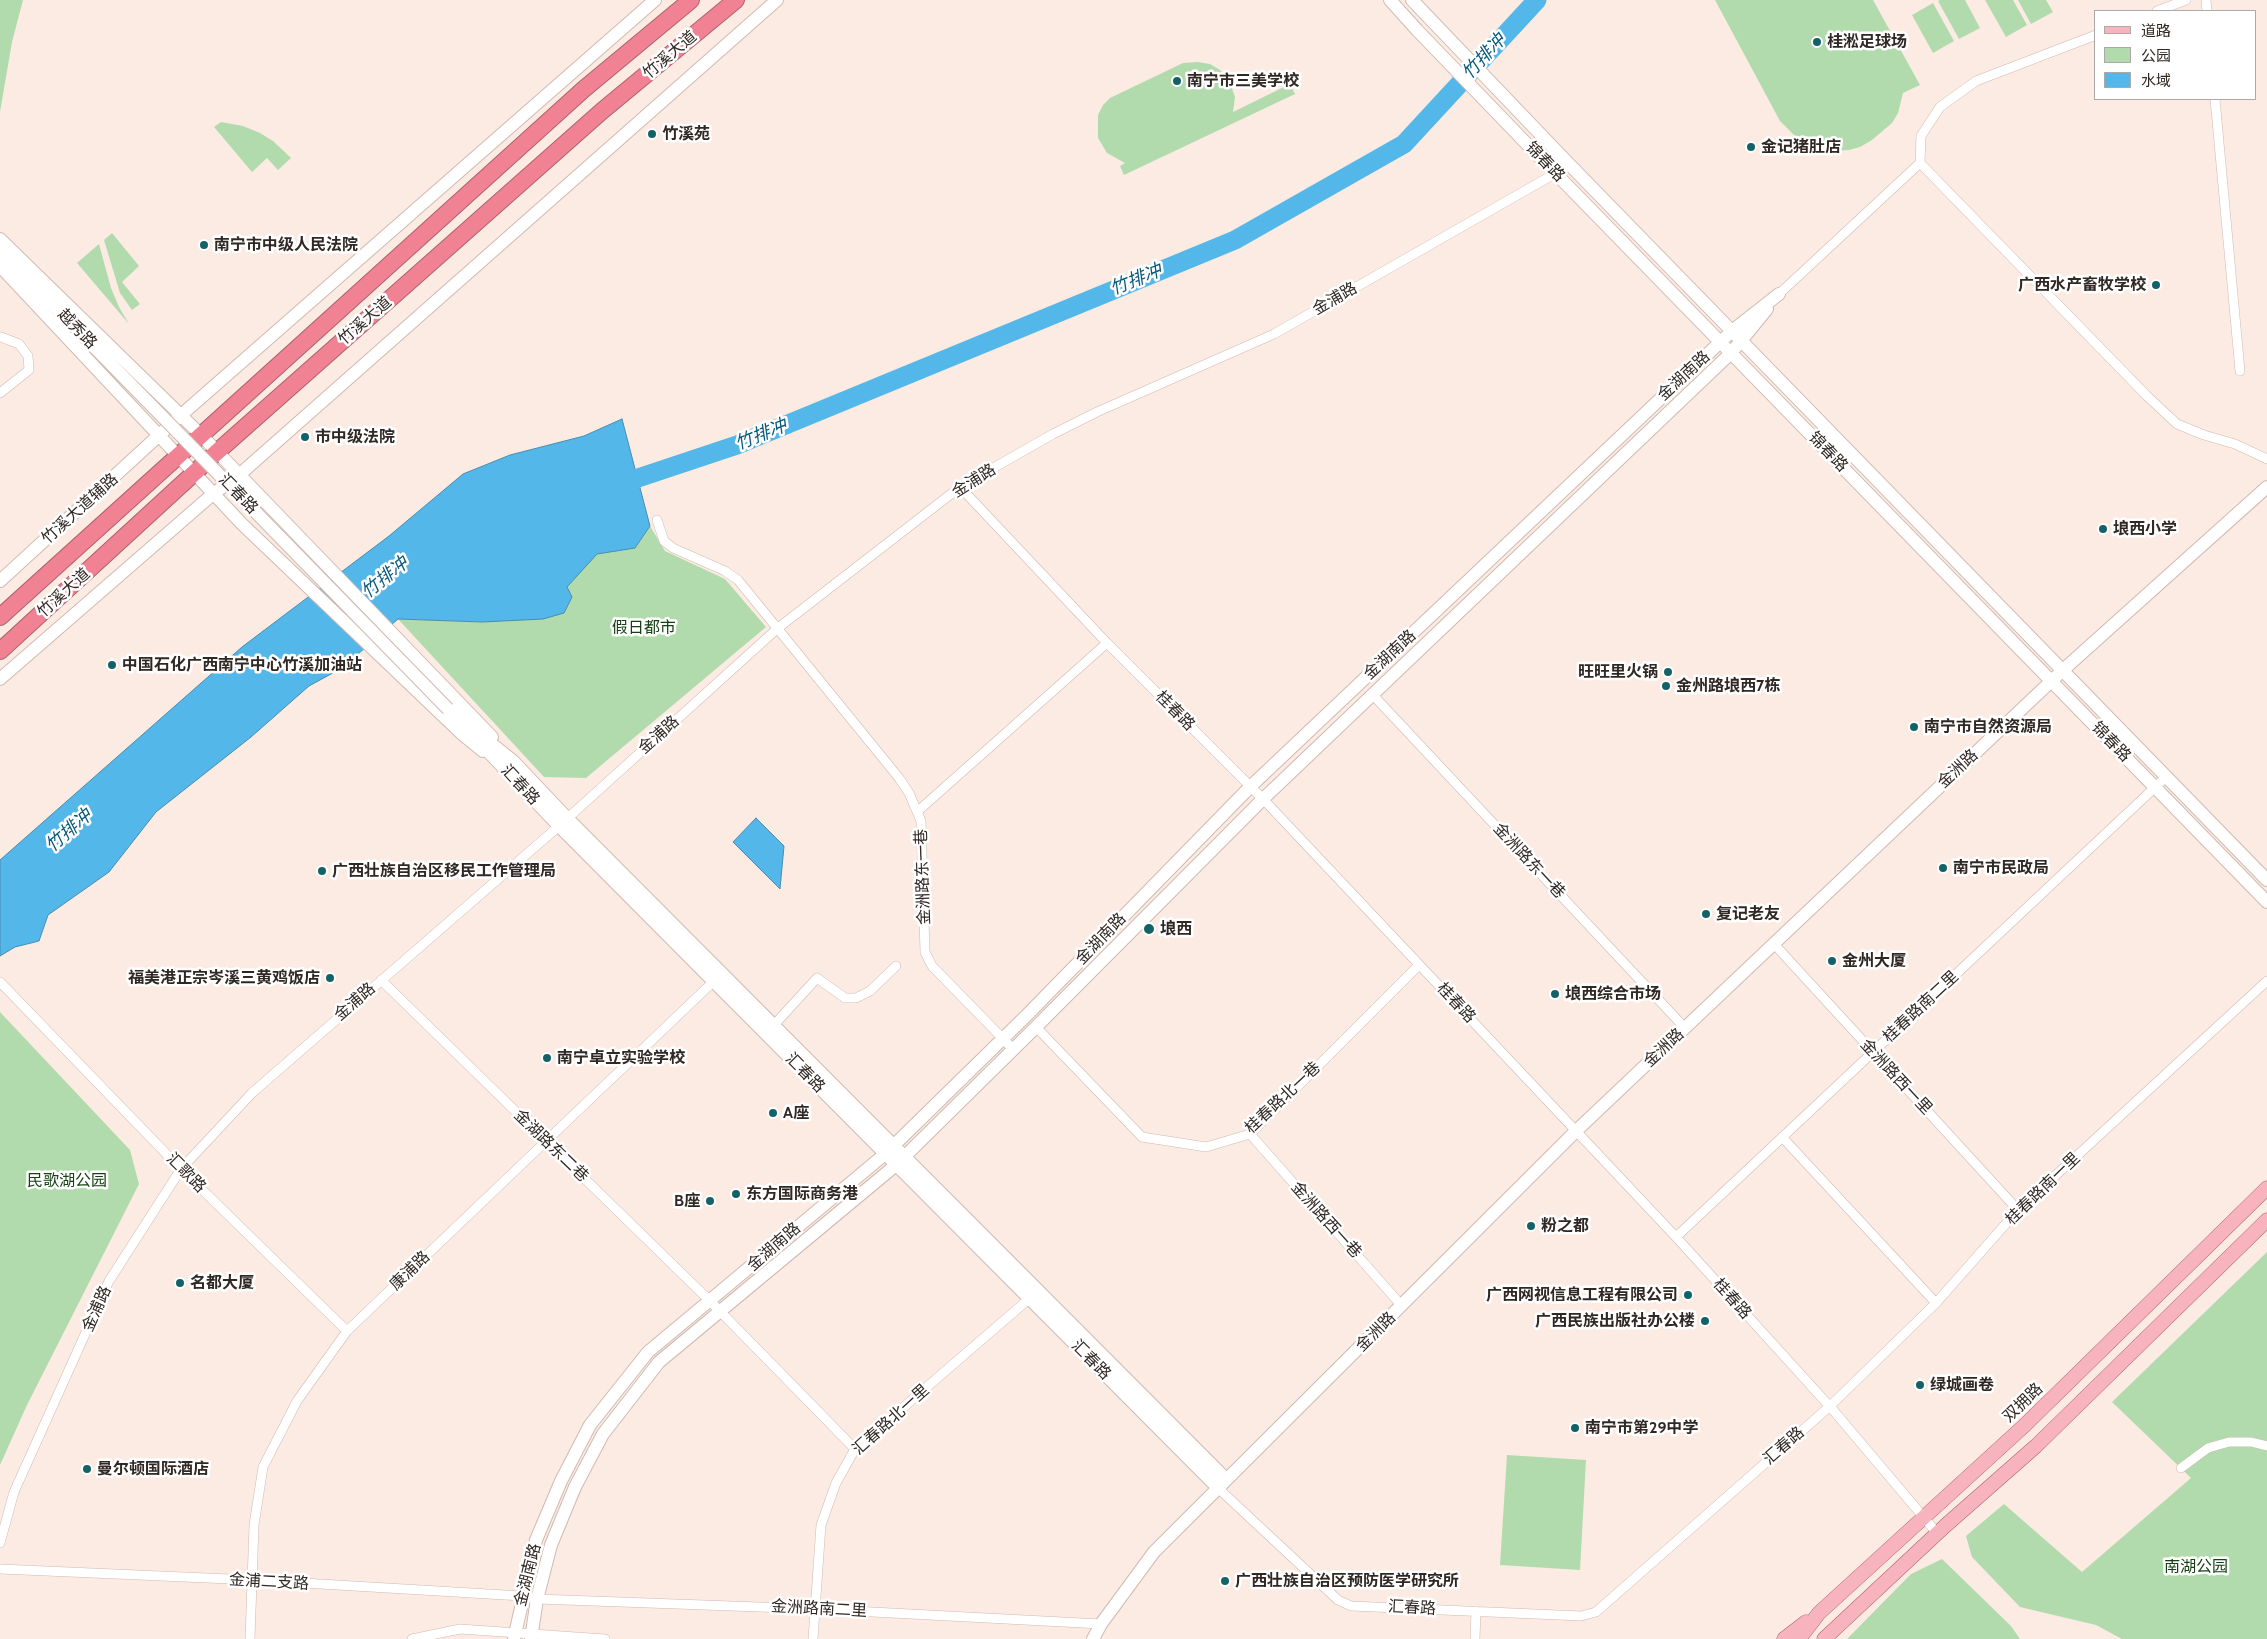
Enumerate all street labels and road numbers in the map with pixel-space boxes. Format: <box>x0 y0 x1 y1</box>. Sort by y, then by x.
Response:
street label: 竹溪大道 <box>639 27 701 83</box>
street label: 锦春路 <box>1521 138 1569 186</box>
street label: 金浦路 <box>1309 279 1361 319</box>
street label: 竹溪大道 <box>335 293 395 349</box>
street label: 越秀路 <box>53 305 101 353</box>
street label: 金湖南路 <box>1654 347 1714 405</box>
street label: 锦春路 <box>1804 428 1852 476</box>
street label: 金浦路 <box>949 460 999 502</box>
street label: 竹溪大道辅路 <box>38 470 122 548</box>
street label: 汇春路 <box>214 470 262 518</box>
street label: 竹溪大道 <box>34 564 94 622</box>
street label: 金湖南路 <box>1360 626 1420 684</box>
street label: 桂春路 <box>1151 687 1199 735</box>
street label: 金浦路 <box>635 712 683 758</box>
street label: 锦春路 <box>2087 718 2135 766</box>
street label: 金洲路 <box>1934 746 1982 792</box>
street label: 汇春路 <box>497 761 543 809</box>
street label: 金洲路东一巷 <box>1489 819 1569 903</box>
street label: 金洲路东一巷 <box>912 829 934 925</box>
street label: 金湖南路 <box>1072 909 1130 969</box>
street label: 桂春路南二里 <box>1879 967 1963 1047</box>
street label: 金浦路 <box>331 979 379 1025</box>
street label: 桂春路 <box>1433 979 1479 1027</box>
street label: 金洲路 <box>1640 1025 1688 1071</box>
street label: 金洲路西一里 <box>1856 1035 1936 1119</box>
street label: 汇春路 <box>781 1049 829 1097</box>
street label: 桂春路北一巷 <box>1241 1058 1325 1138</box>
street label: 金湖路东二巷 <box>510 1106 592 1186</box>
street label: 汇歌路 <box>162 1149 210 1197</box>
street label: 桂春路南一里 <box>2002 1149 2084 1229</box>
street label: 金洲路西一巷 <box>1287 1178 1365 1262</box>
street label: 金湖南路 <box>744 1219 804 1275</box>
street label: 康浦路 <box>386 1247 434 1295</box>
street label: 桂春路 <box>1709 1275 1755 1323</box>
street label: 金浦路 <box>78 1283 116 1335</box>
street label: 金洲路 <box>1352 1308 1400 1356</box>
street label: 汇春路 <box>1067 1336 1115 1384</box>
street label: 双拥路 <box>1999 1379 2047 1427</box>
street label: 汇春路北一里 <box>849 1381 933 1459</box>
street label: 汇春路 <box>1760 1423 1808 1469</box>
street label: 金湖南路 <box>511 1542 545 1608</box>
street label: 金浦二支路 <box>229 1570 309 1594</box>
street label: 金洲路南二里 <box>771 1597 867 1621</box>
street label: 汇春路 <box>1388 1597 1436 1619</box>

